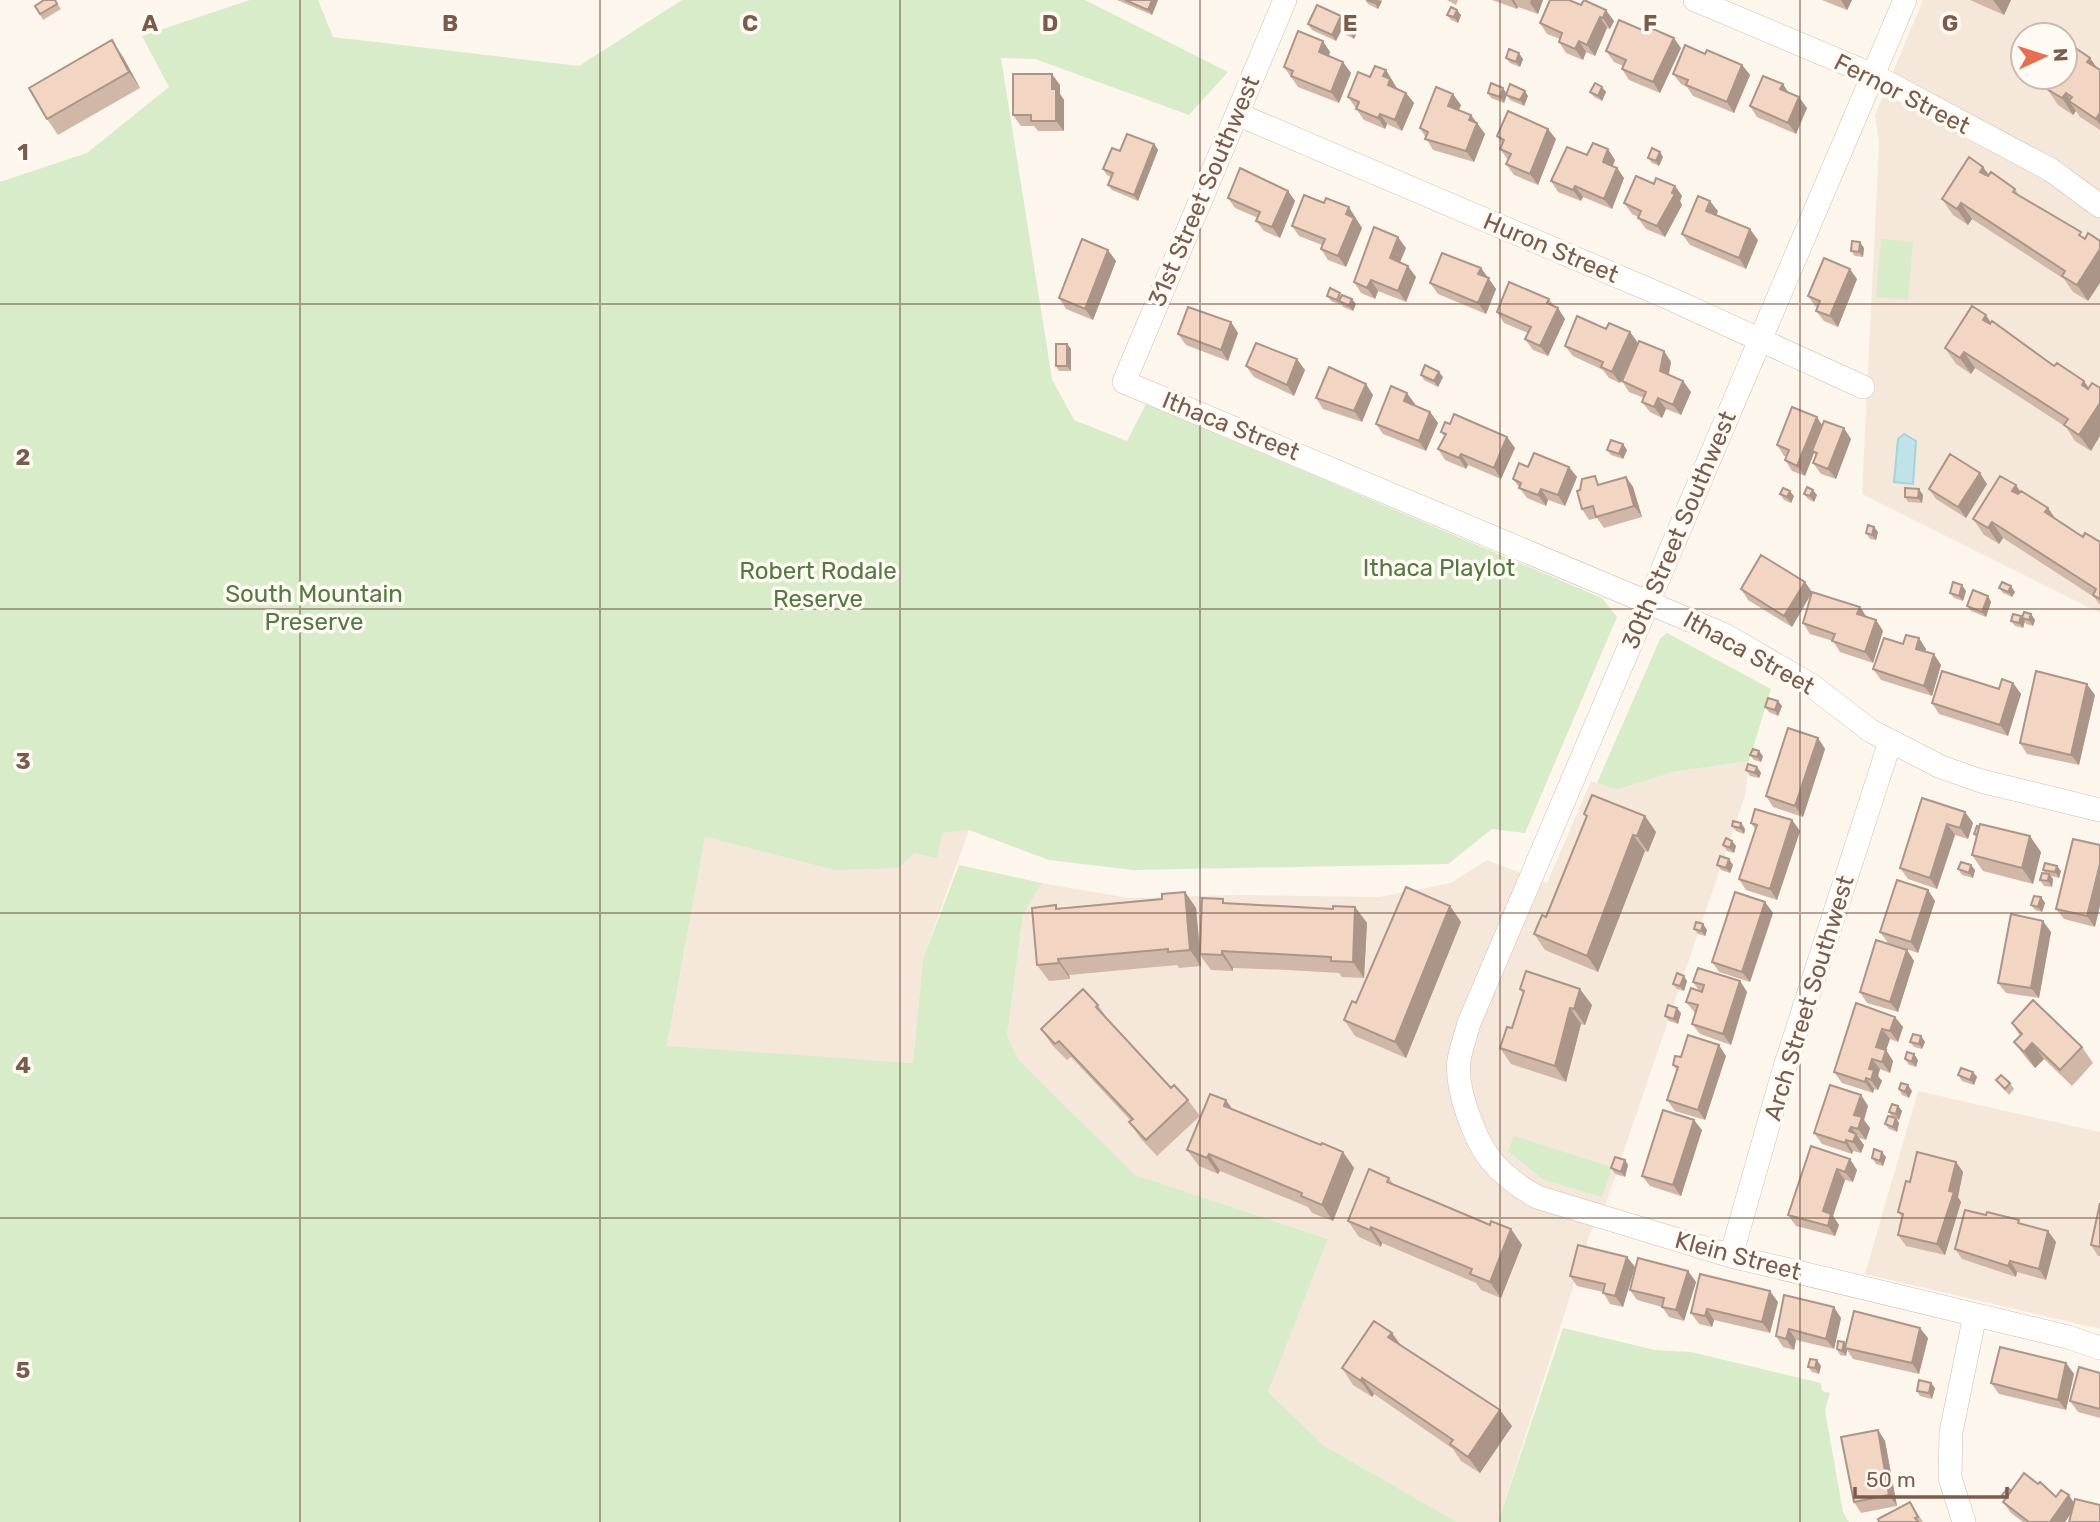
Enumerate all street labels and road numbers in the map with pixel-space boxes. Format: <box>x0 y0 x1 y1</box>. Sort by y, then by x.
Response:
street label: Fernor Street <box>1830 48 1974 140</box>
street label: 31st Street Southwest <box>1143 71 1265 311</box>
street label: Huron Street <box>1479 207 1623 289</box>
street label: Ithaca Street <box>1158 386 1304 466</box>
street label: 30th Street Southwest <box>1616 407 1742 653</box>
street label: Ithaca Street <box>1679 605 1819 701</box>
street label: Arch Street Southwest <box>1758 872 1860 1124</box>
street label: Klein Street <box>1672 1226 1804 1286</box>

